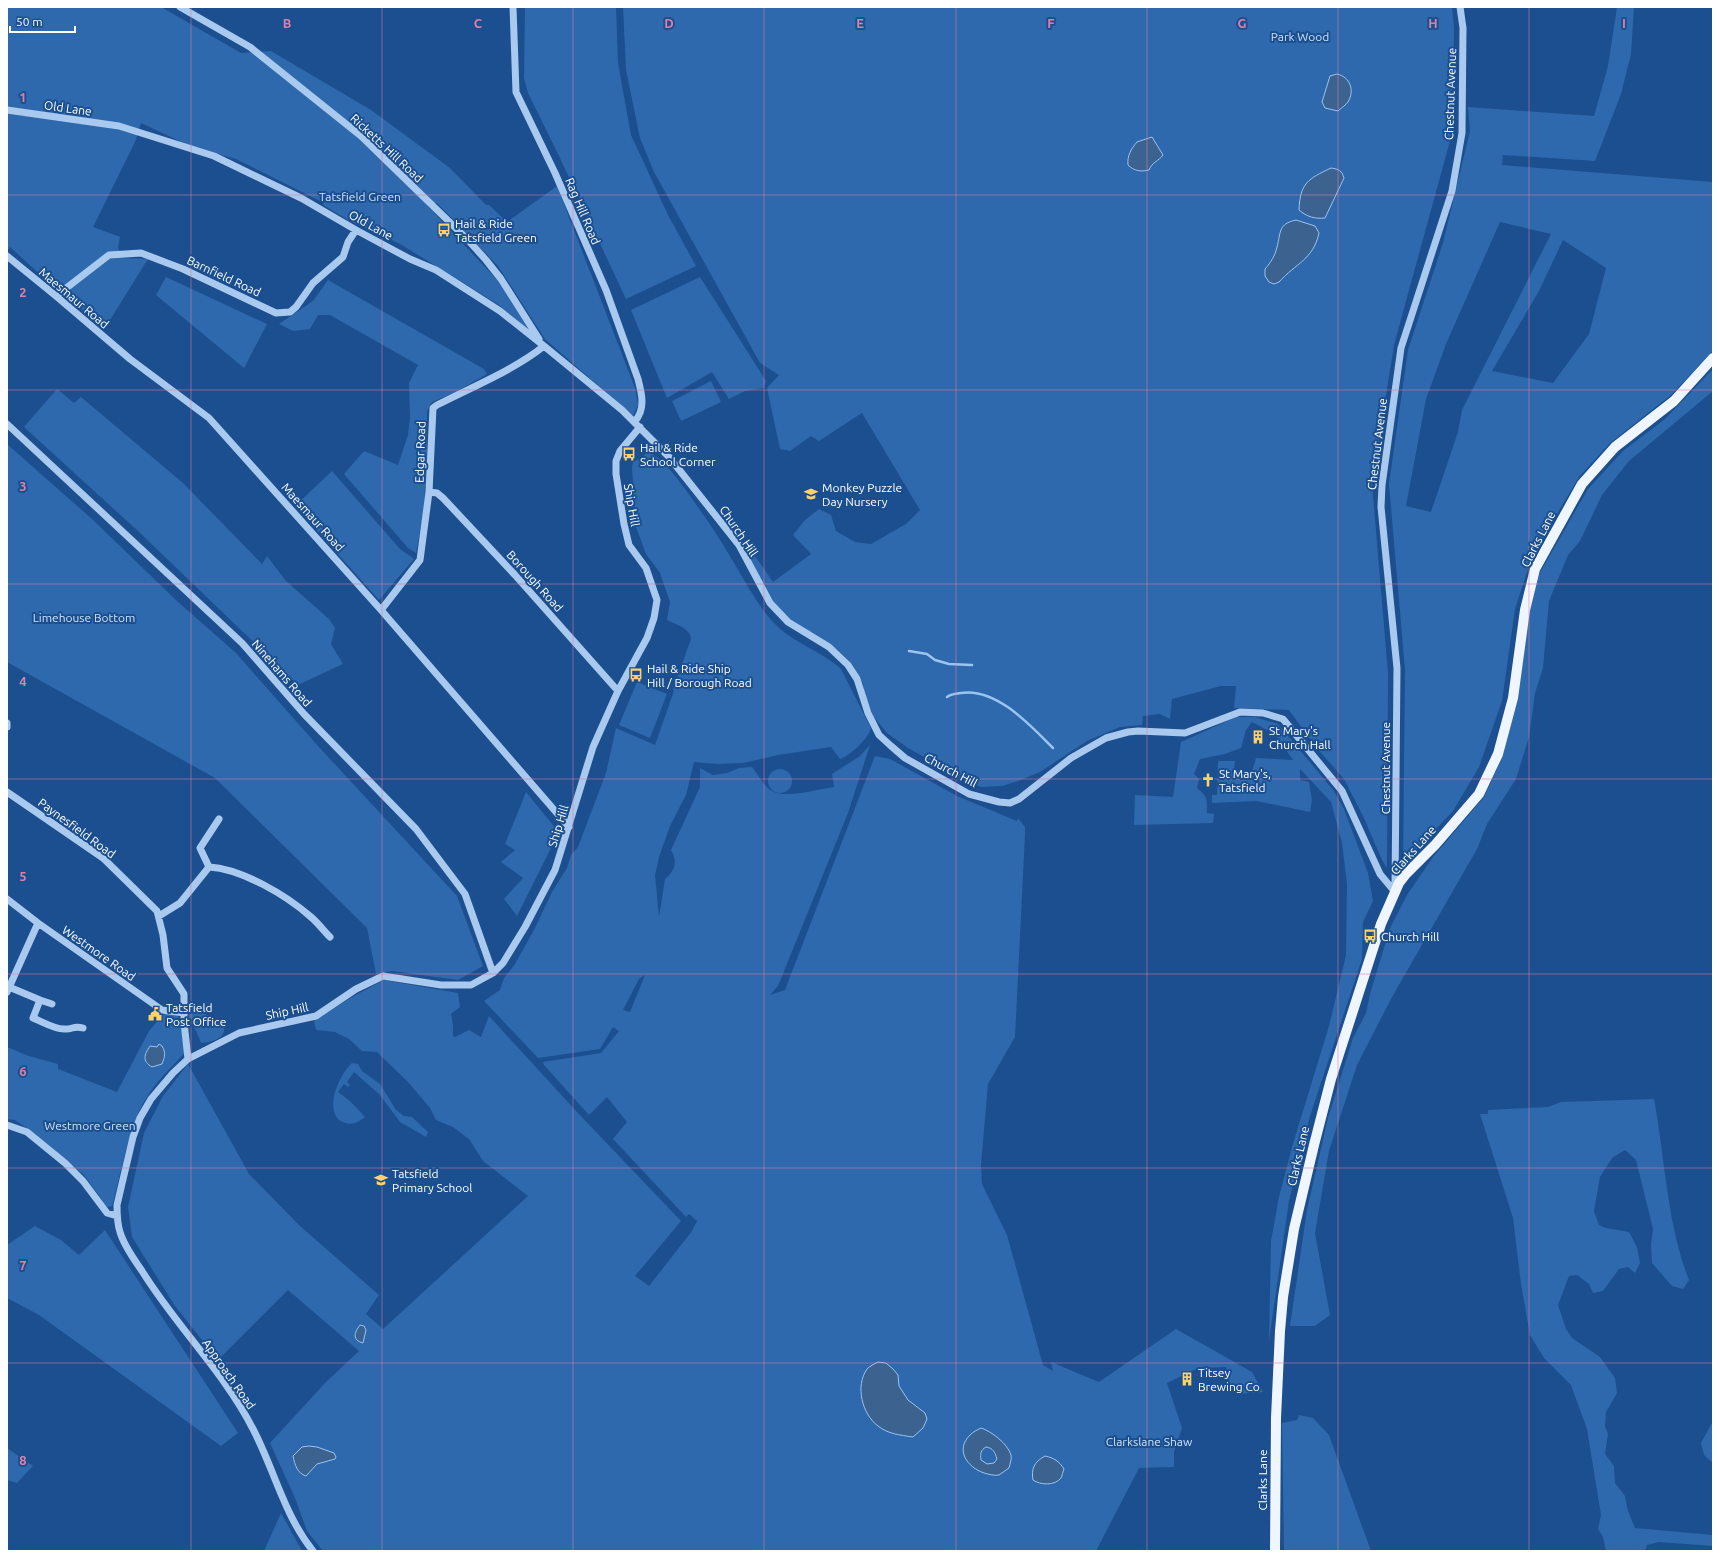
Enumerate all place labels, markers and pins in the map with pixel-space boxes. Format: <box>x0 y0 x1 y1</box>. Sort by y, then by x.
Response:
place label: Hail & Ride Tatsfield Green <box>455 217 537 244</box>
bus stop icon: Hail & Ride Tatsfield Green <box>436 222 452 238</box>
place label: Hail & Ride School Corner <box>640 441 716 468</box>
bus stop icon: Hail & Ride School Corner <box>621 446 637 462</box>
place label: Monkey Puzzle Day Nursery <box>822 481 902 508</box>
school or university icon: Monkey Puzzle Day Nursery <box>803 486 819 502</box>
place label: Hail & Ride Ship Hill / Borough Road <box>647 662 752 689</box>
bus stop icon: Hail & Ride Ship Hill / Borough Road <box>628 667 644 683</box>
place label: St Mary's Church Hall <box>1269 724 1331 751</box>
building icon: St Mary's Church Hall <box>1250 729 1266 745</box>
place label: St Mary's, Tatsfield <box>1219 767 1271 794</box>
church icon: St Mary's, Tatsfield <box>1200 772 1216 788</box>
bus stop icon: Church Hill <box>1362 928 1378 944</box>
place label: Church Hill <box>1381 930 1439 943</box>
place label: Tatsfield Post Office <box>166 1001 226 1028</box>
public building icon: Tatsfield Post Office <box>147 1006 163 1022</box>
place label: Tatsfield Primary School <box>392 1167 472 1194</box>
school or university icon: Tatsfield Primary School <box>373 1172 389 1188</box>
place label: Titsey Brewing Co <box>1198 1366 1260 1393</box>
building icon: Titsey Brewing Co <box>1179 1371 1195 1387</box>

